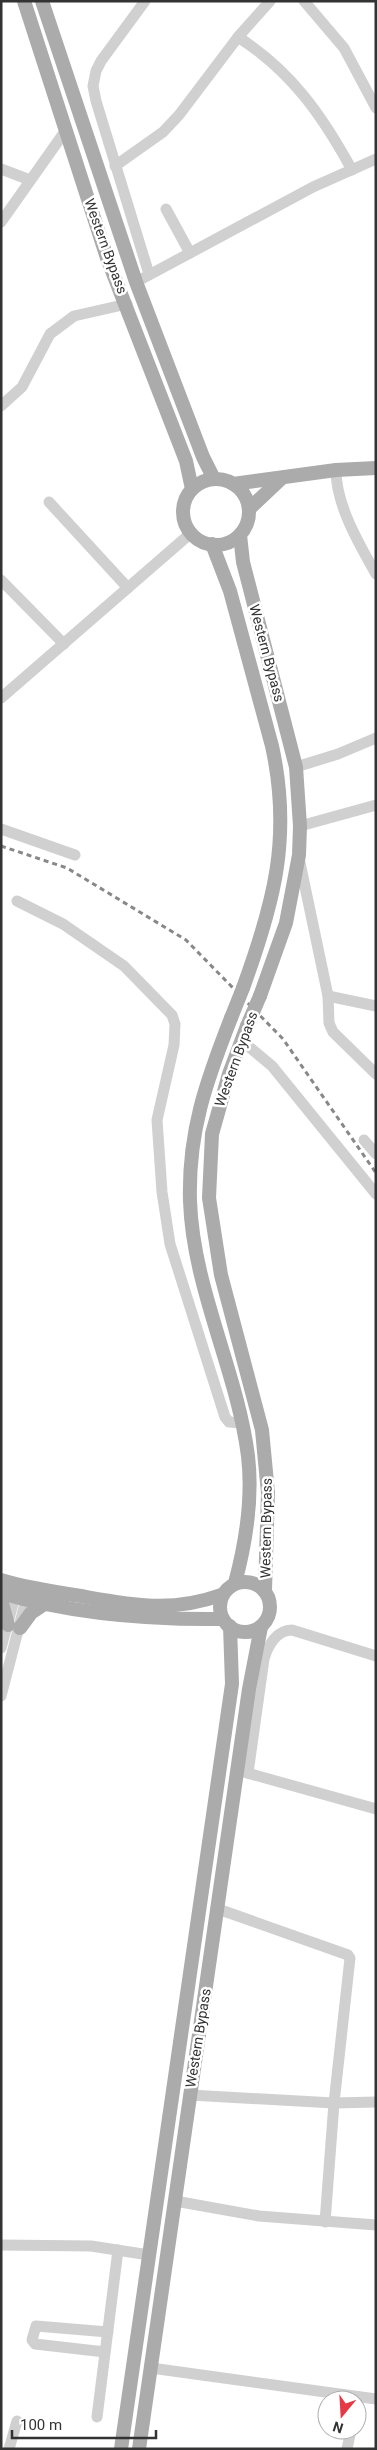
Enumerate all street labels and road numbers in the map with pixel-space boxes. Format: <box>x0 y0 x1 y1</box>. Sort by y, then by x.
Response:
street label: Western Bypass <box>81 196 131 296</box>
street label: Western Bypass <box>246 603 288 703</box>
street label: Western Bypass <box>211 1009 261 1109</box>
street label: Western Bypass <box>257 1478 275 1578</box>
street label: Western Bypass <box>182 1987 214 2089</box>

